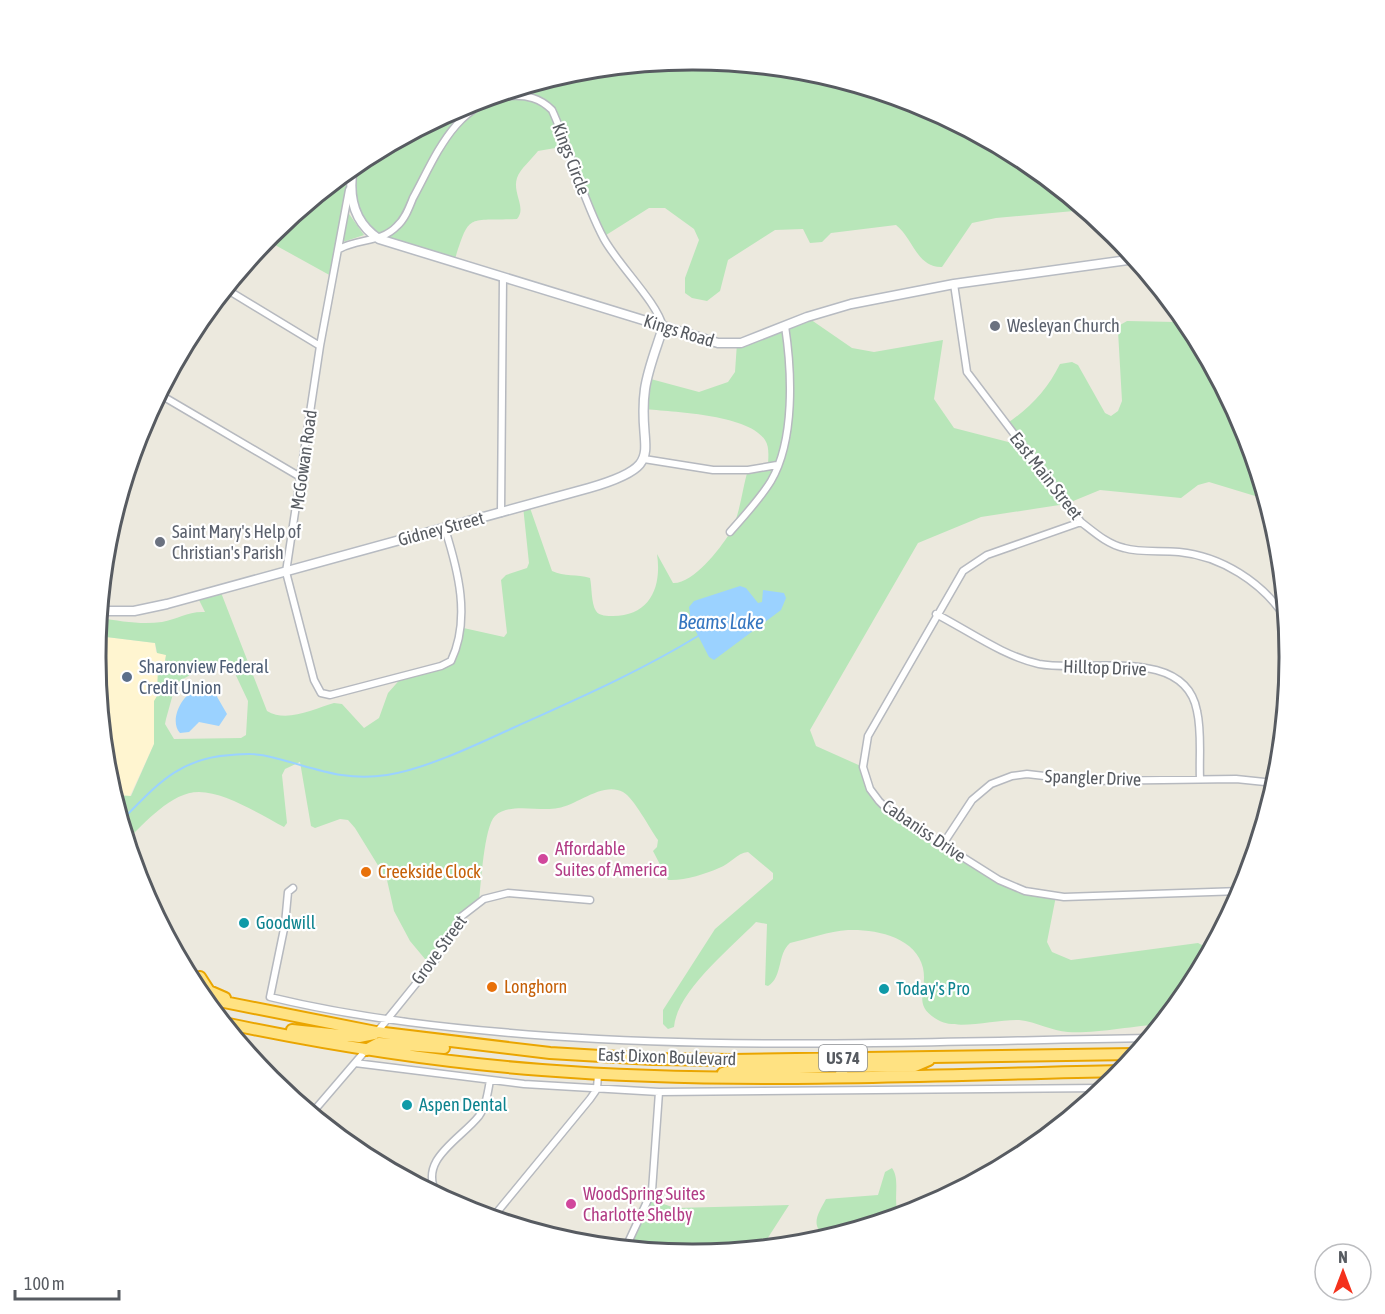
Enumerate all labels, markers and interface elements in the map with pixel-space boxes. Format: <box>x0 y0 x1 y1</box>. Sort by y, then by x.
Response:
street label: Kings Circle <box>548 120 595 198</box>
street label: Kings Road <box>641 310 717 351</box>
place label: Wesleyan Church <box>1007 315 1120 336</box>
marker: Wesleyan Church <box>988 319 1002 333</box>
street label: McGowan Road <box>286 408 321 511</box>
street label: East Main Street <box>1006 428 1087 524</box>
street label: Gidney Street <box>396 507 486 550</box>
place label: Saint Mary's Help of Christian's Parish <box>172 521 301 563</box>
marker: Saint Mary's Help of Christian's Parish <box>153 535 167 549</box>
water label: Beams Lake <box>678 610 764 633</box>
place label: Sharonview Federal Credit Union <box>139 656 269 698</box>
street label: Hilltop Drive <box>1063 656 1147 679</box>
marker: Sharonview Federal Credit Union <box>120 670 134 684</box>
street label: Spangler Drive <box>1044 765 1142 790</box>
street label: Cabaniss Drive <box>878 795 970 866</box>
place label: Affordable Suites of America <box>555 838 668 880</box>
marker: Affordable Suites of America <box>536 852 550 866</box>
place label: Creekside Clock <box>378 861 481 882</box>
marker: Creekside Clock <box>359 865 373 879</box>
street label: Grove Street <box>406 911 471 988</box>
place label: Goodwill <box>256 912 316 933</box>
marker: Goodwill <box>237 916 251 930</box>
place label: Longhorn <box>504 976 567 997</box>
place label: Today's Pro <box>896 978 970 999</box>
marker: Longhorn <box>485 980 499 994</box>
marker: Today's Pro <box>877 982 891 996</box>
street label: East Dixon Boulevard <box>597 1044 737 1069</box>
road number: US 74 <box>819 1045 867 1071</box>
place label: Aspen Dental <box>419 1094 508 1115</box>
marker: Aspen Dental <box>400 1098 414 1112</box>
place label: WoodSpring Suites Charlotte Shelby <box>583 1183 705 1225</box>
marker: WoodSpring Suites Charlotte Shelby <box>564 1197 578 1211</box>
north arrow <box>1313 1242 1373 1302</box>
text: N <box>1338 1248 1348 1266</box>
scale bar <box>15 1263 118 1301</box>
text: 100 m <box>24 1273 65 1294</box>

